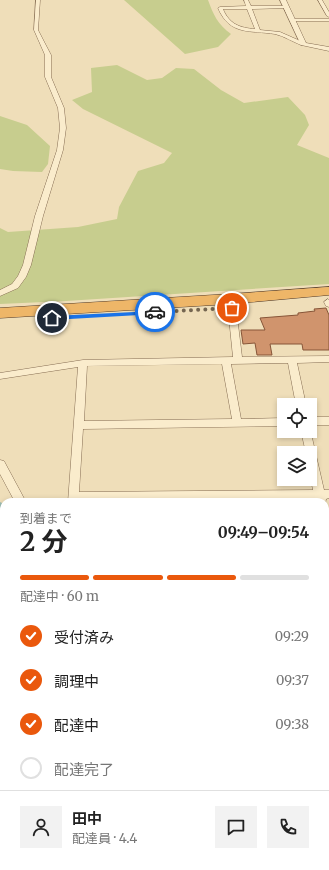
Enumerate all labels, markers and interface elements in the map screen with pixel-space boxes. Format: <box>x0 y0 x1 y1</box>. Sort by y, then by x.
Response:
pin <box>215 291 249 325</box>
courier <box>135 292 175 332</box>
icon: bag <box>221 297 243 319</box>
pin <box>35 301 69 335</box>
icon: car <box>144 301 166 323</box>
icon: home <box>41 307 63 329</box>
map controls <box>277 398 317 486</box>
button: locate <box>277 398 317 438</box>
button: layers <box>277 446 317 486</box>
text: 到着まで <box>20 510 72 527</box>
text: 09:49–09:54 <box>218 523 309 542</box>
text: 2 分 <box>20 525 67 558</box>
text: 配達中 · 60 m <box>20 588 99 605</box>
icon: check <box>20 625 42 647</box>
text: 受付済み <box>54 628 114 647</box>
text: 09:29 <box>275 628 309 645</box>
icon: check <box>20 669 42 691</box>
text: 調理中 <box>54 672 99 691</box>
text: 09:37 <box>276 672 309 689</box>
icon: check <box>20 713 42 735</box>
text: 配達中 <box>54 716 99 735</box>
text: 09:38 <box>275 716 309 733</box>
text: 配達完了 <box>54 760 114 779</box>
button: person <box>20 806 62 848</box>
button: chat <box>215 806 257 848</box>
button: phone <box>267 806 309 848</box>
text: 田中 <box>72 809 102 828</box>
text: 配達員 · 4.4 <box>72 830 137 847</box>

